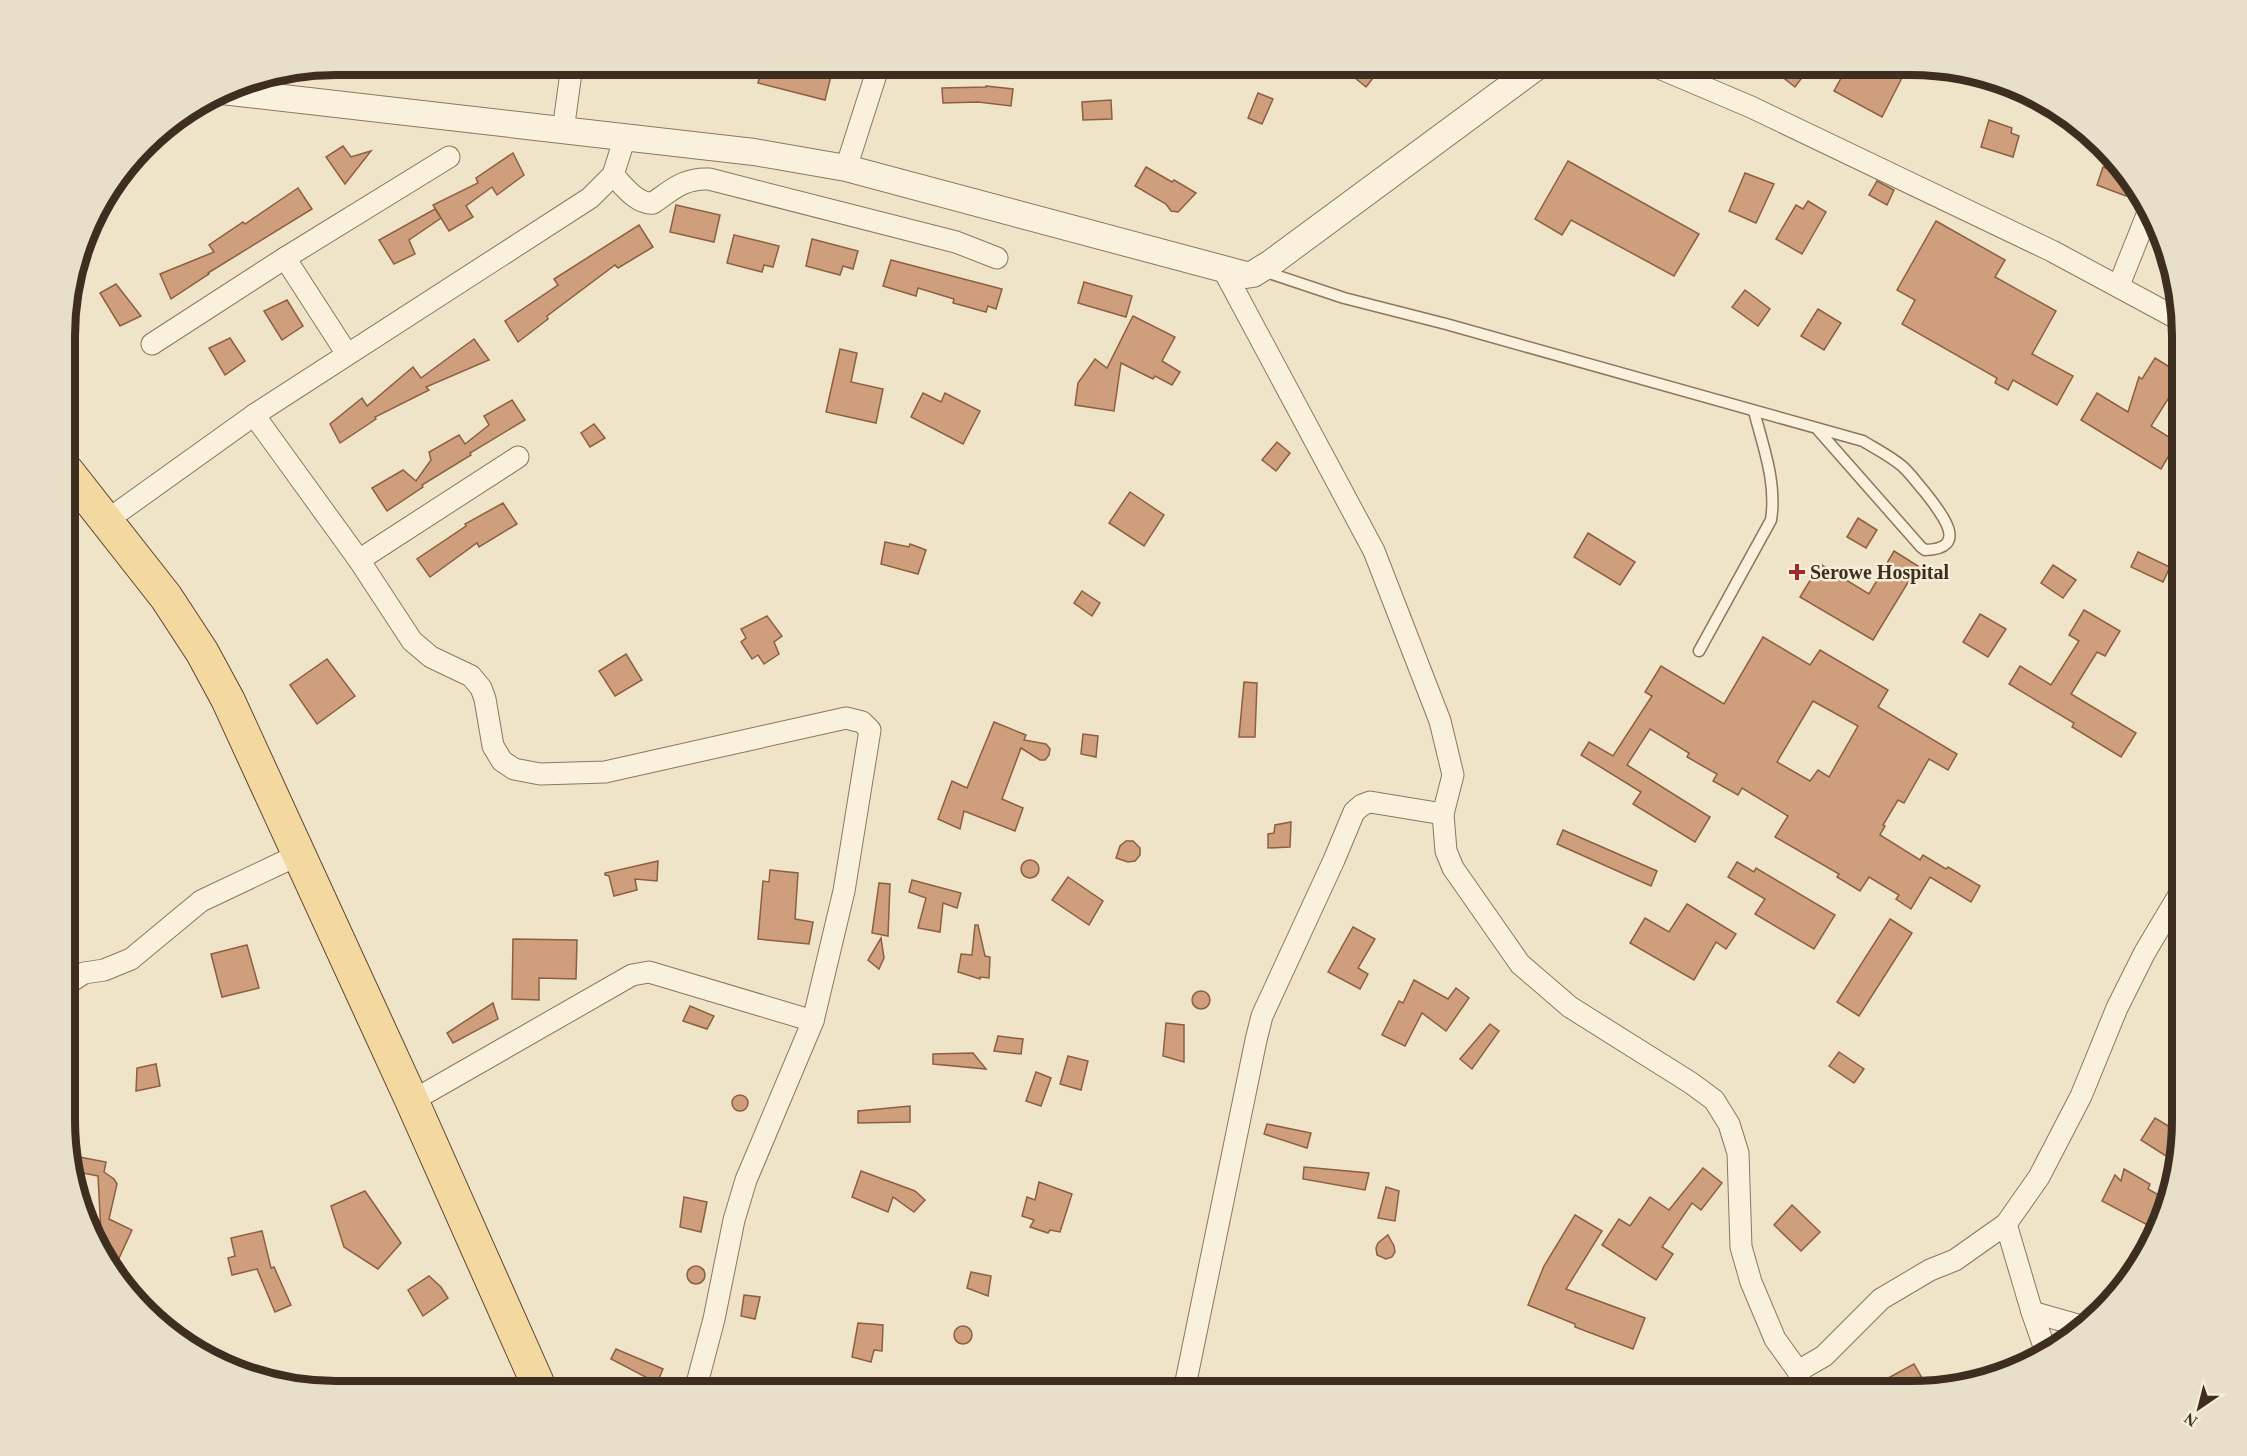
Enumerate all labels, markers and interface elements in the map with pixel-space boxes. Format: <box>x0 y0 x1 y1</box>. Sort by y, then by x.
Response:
place label: Serowe Hospital <box>1810 561 1950 584</box>
marker: Serowe Hospital <box>1788 563 1806 581</box>
north arrow <box>2169 1378 2229 1438</box>
text: N <box>2181 1409 2200 1430</box>

